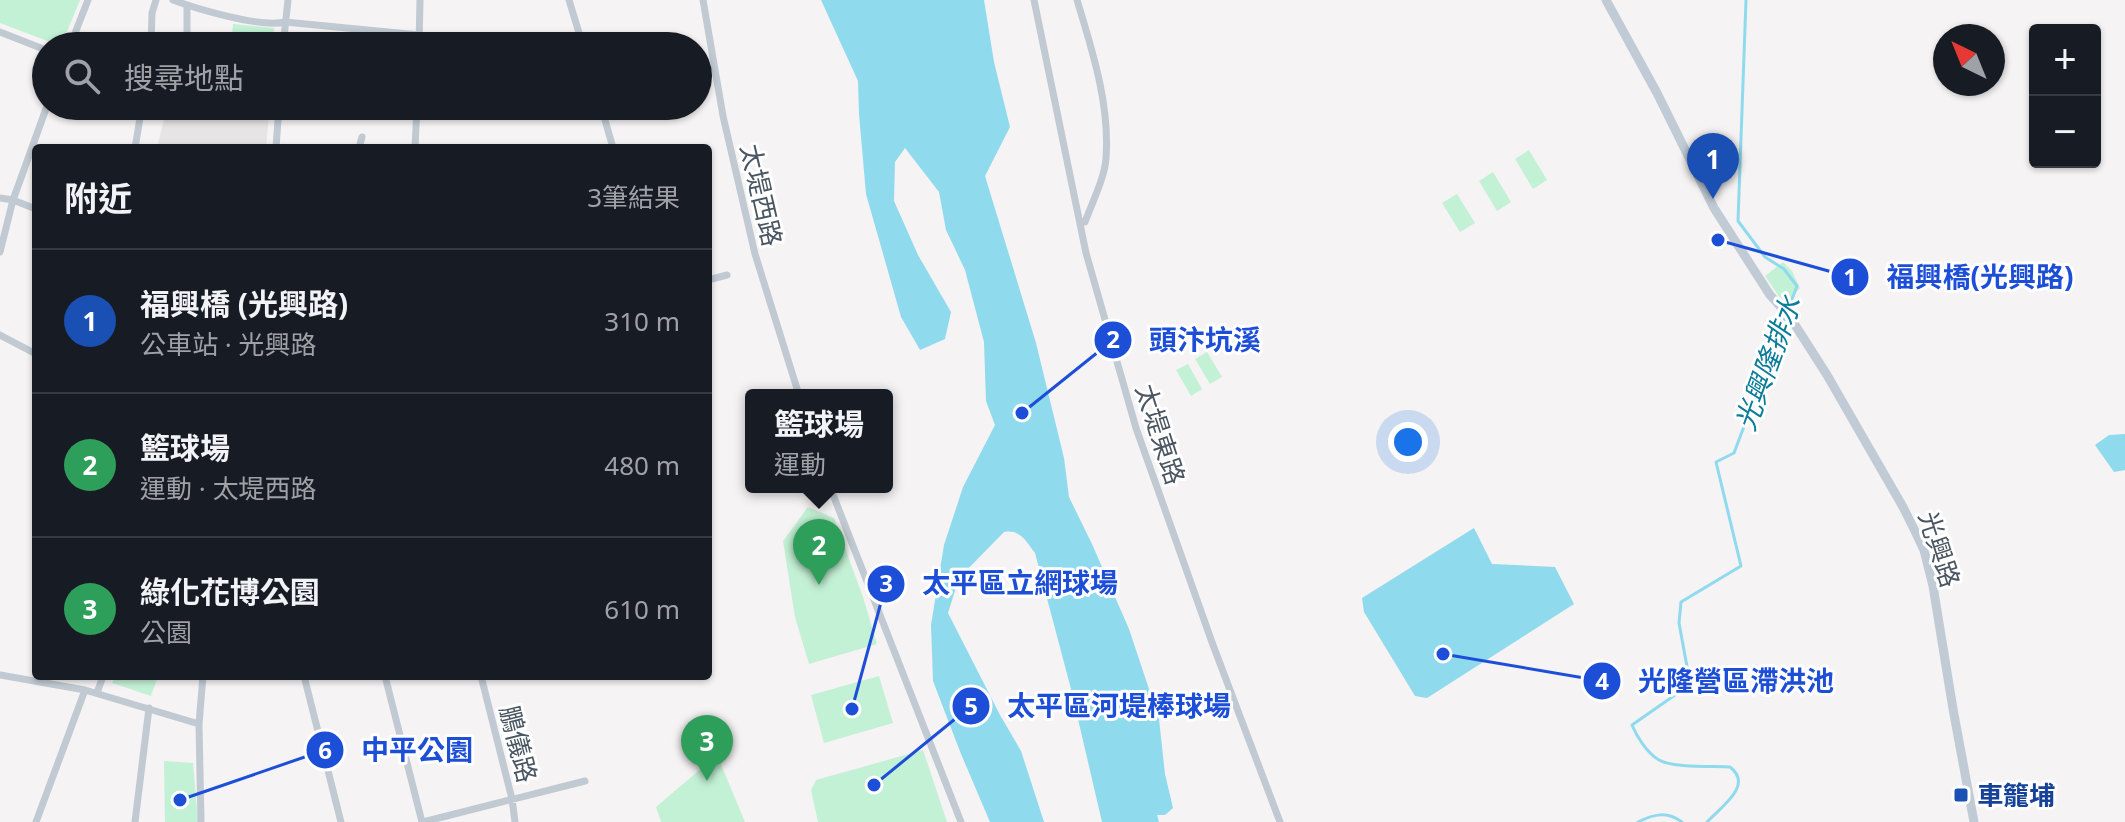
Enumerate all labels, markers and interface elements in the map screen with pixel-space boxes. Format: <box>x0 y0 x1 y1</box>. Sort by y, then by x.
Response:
north arrow <box>1933 24 2005 96</box>
map controls <box>2029 24 2101 168</box>
button: + <box>2029 24 2101 96</box>
search box <box>32 32 712 120</box>
icon: search <box>60 54 104 98</box>
text: 搜尋地點 <box>124 57 244 98</box>
button: − <box>2029 96 2101 168</box>
pin: 1 <box>1687 133 1739 199</box>
street label: 太堤西路 <box>733 140 791 250</box>
text: 附近 <box>64 175 132 221</box>
text: 3筆結果 <box>587 179 680 215</box>
callout: 福興橋(光興路) <box>1830 251 2089 303</box>
text: 福興橋(光興路) <box>1887 257 2074 295</box>
text: 1 <box>1843 260 1857 293</box>
text: 福興橋 (光興路) <box>140 283 348 324</box>
water label: 光興隆排水 <box>1725 289 1809 435</box>
text: 1 <box>83 303 97 339</box>
text: 310 m <box>604 303 680 339</box>
callout: 頭汴坑溪 <box>1093 314 1277 366</box>
text: 頭汴坑溪 <box>1149 320 1261 358</box>
text: 2 <box>1106 322 1120 355</box>
text: 公車站 · 光興路 <box>140 326 317 362</box>
street label: 太堤東路 <box>1128 379 1194 489</box>
popup <box>745 389 893 493</box>
text: 籃球場 <box>774 403 864 444</box>
your location <box>1388 422 1428 462</box>
text: 籃球場 <box>140 427 230 468</box>
text: 運動 <box>774 446 826 482</box>
text: 2 <box>83 447 97 483</box>
text: 480 m <box>604 447 680 483</box>
text: 運動 · 太堤西路 <box>140 470 317 506</box>
street label: 光興路 <box>1911 506 1969 592</box>
pin: 2 <box>793 519 845 585</box>
callout: 太平區立網球場 <box>866 558 1134 610</box>
text: 太平區立網球場 <box>922 563 1118 601</box>
text: 3 <box>879 566 893 599</box>
text: 綠化花博公園 <box>140 571 320 612</box>
text: 3 <box>83 591 97 627</box>
text: 610 m <box>604 591 680 627</box>
text: 公園 <box>140 614 192 650</box>
callout: 光隆營區滯洪池 <box>1582 655 1850 707</box>
text: 光隆營區滯洪池 <box>1638 661 1834 699</box>
text: 4 <box>1595 664 1609 697</box>
callout: 太平區河堤棒球場 <box>951 680 1247 732</box>
text: 太平區河堤棒球場 <box>1007 686 1231 724</box>
text: 5 <box>964 689 978 722</box>
street label: 鵬儀路 <box>492 702 546 786</box>
pin: 3 <box>681 715 733 781</box>
callout: 中平公園 <box>305 724 489 776</box>
text: 中平公園 <box>361 730 473 768</box>
text: 6 <box>318 733 332 766</box>
place label: 車籠埔 <box>1977 777 2055 813</box>
marker: 車籠埔 <box>1952 786 1970 804</box>

